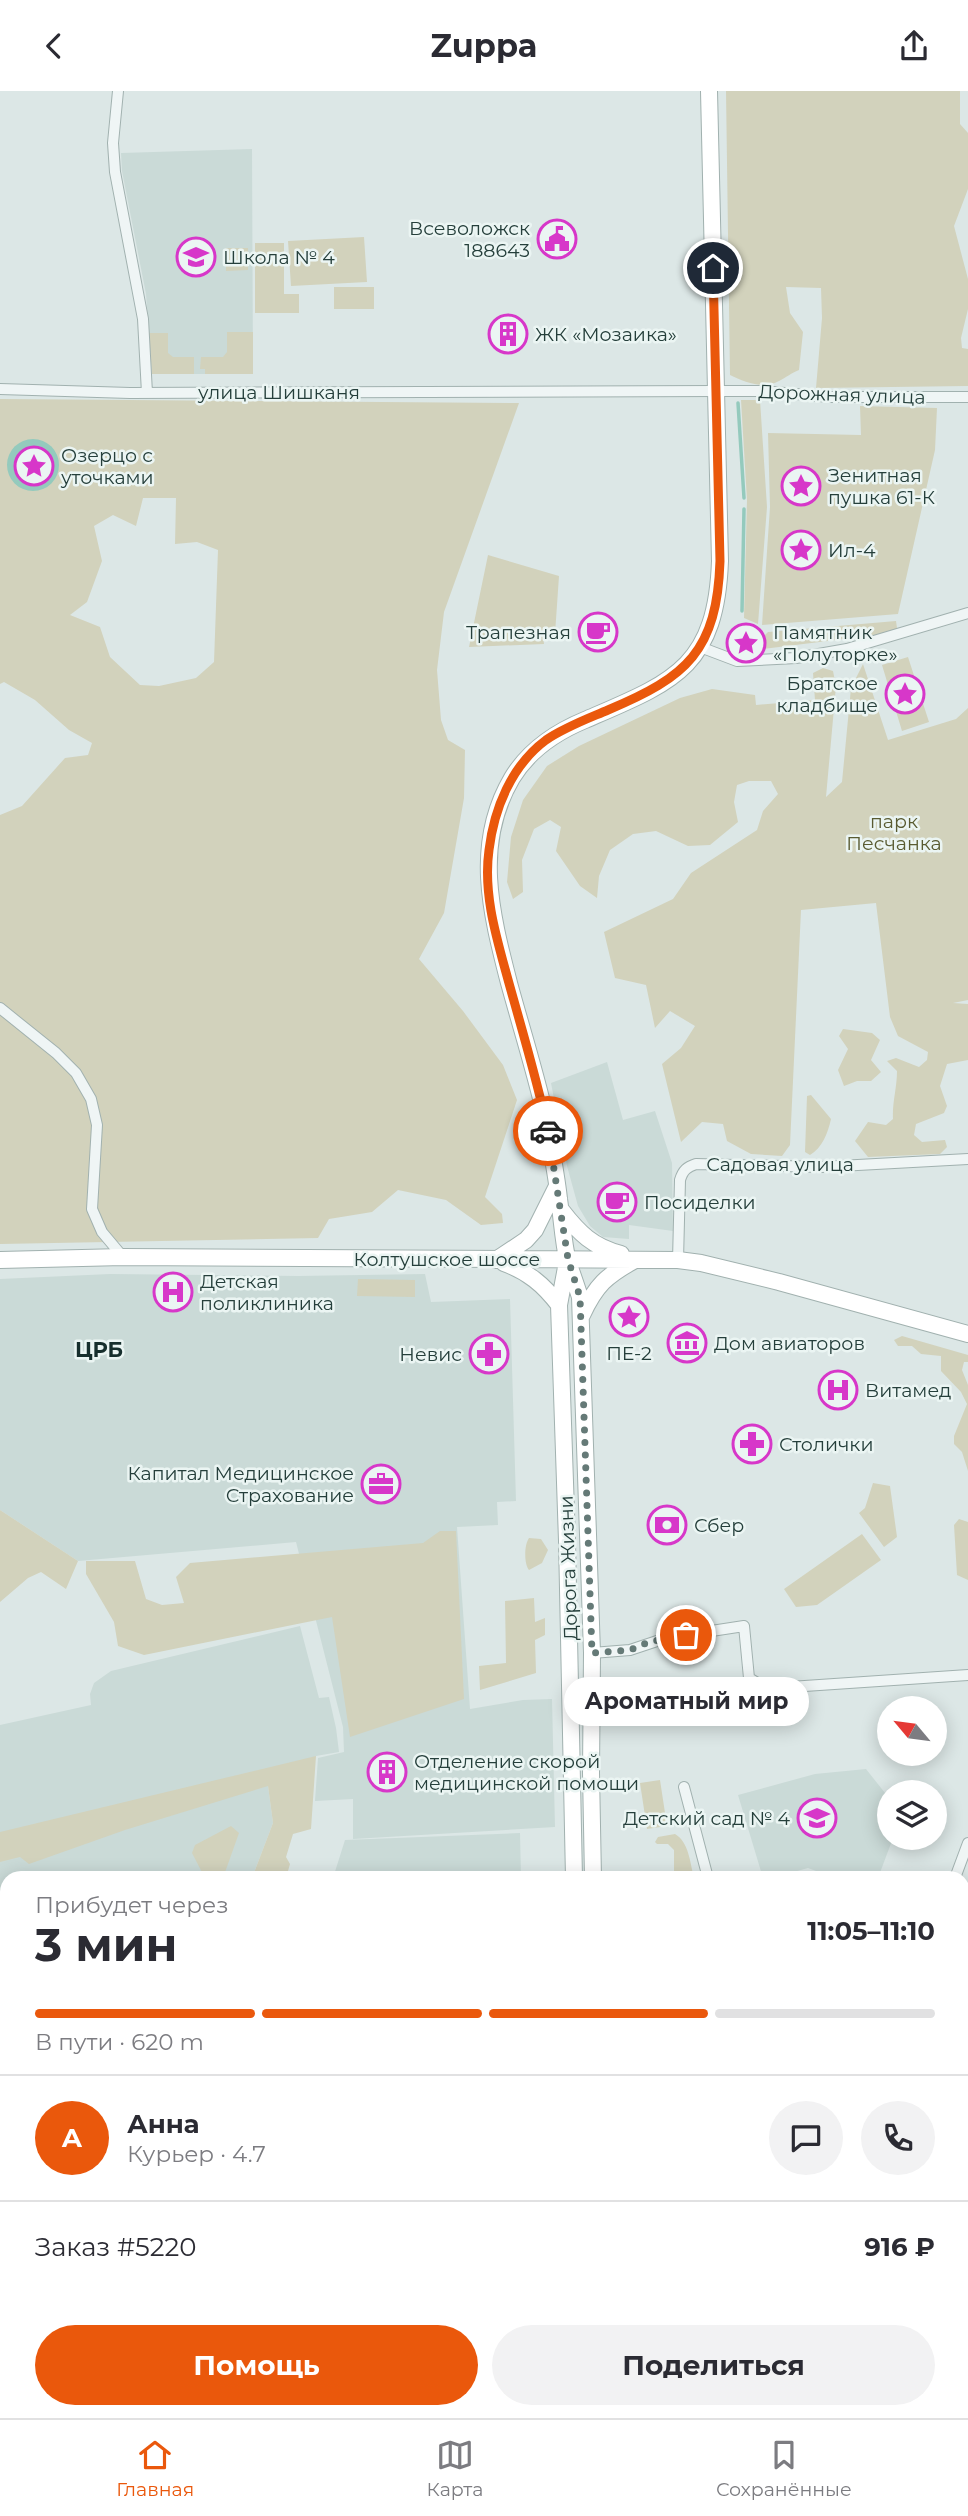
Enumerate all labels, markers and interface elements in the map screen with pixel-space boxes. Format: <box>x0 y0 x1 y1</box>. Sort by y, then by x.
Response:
text: Zuppa <box>431 26 537 65</box>
icon: back <box>35 27 73 65</box>
icon: share <box>895 27 933 65</box>
place label: Всеволожск 188643 <box>409 217 530 262</box>
public building icon: Всеволожск 188643 <box>536 218 578 260</box>
school or university icon: Школа № 4 <box>175 236 217 278</box>
pin <box>683 238 743 298</box>
place label: Школа № 4 <box>223 246 335 269</box>
icon: home <box>694 249 732 287</box>
building icon: ЖК «Мозаика» <box>487 313 529 355</box>
place label: ЖК «Мозаика» <box>535 323 677 346</box>
street label: Дорожная улица <box>758 380 926 409</box>
street label: улица Шишканя <box>197 381 360 404</box>
place label: Озерцо с уточками <box>60 444 154 489</box>
place icon: Озерцо с уточками <box>13 445 55 487</box>
place label: Зенитная пушка 61-К <box>828 464 935 509</box>
place icon: Зенитная пушка 61-К <box>780 465 822 507</box>
place icon: Ил-4 <box>780 529 822 571</box>
place label: Ил-4 <box>828 539 876 562</box>
cafe icon: Трапезная <box>577 611 619 653</box>
place label: Трапезная <box>466 621 571 644</box>
place label: Памятник «Полуторке» <box>773 621 898 666</box>
place icon: Памятник «Полуторке» <box>725 622 767 664</box>
place label: Братское кладбище <box>777 672 878 717</box>
place icon: Братское кладбище <box>884 673 926 715</box>
park label: парк Песчанка <box>846 810 942 855</box>
courier <box>513 1096 583 1166</box>
icon: car <box>529 1112 567 1150</box>
street label: Садовая улица <box>706 1153 854 1176</box>
cafe icon: Посиделки <box>596 1181 638 1223</box>
place label: Посиделки <box>644 1191 756 1214</box>
street label: Колтушское шоссе <box>354 1248 540 1271</box>
place label: Детская поликлиника <box>200 1270 334 1315</box>
hospital icon: Детская поликлиника <box>152 1271 194 1313</box>
place icon: ПЕ-2 <box>608 1296 650 1338</box>
museum icon: Дом авиаторов <box>666 1322 708 1364</box>
place label: Дом авиаторов <box>714 1332 865 1355</box>
pharmacy icon: Невис <box>468 1333 510 1375</box>
district label: ЦРБ <box>75 1337 123 1362</box>
place label: ПЕ-2 <box>606 1342 652 1365</box>
place label: Невис <box>399 1343 462 1366</box>
hospital icon: Витамед <box>817 1369 859 1411</box>
place label: Витамед <box>865 1379 951 1402</box>
pharmacy icon: Столички <box>731 1423 773 1465</box>
place label: Столички <box>779 1433 873 1456</box>
place label: Капитал Медицинское Страхование <box>128 1462 354 1507</box>
office icon: Капитал Медицинское Страхование <box>360 1463 402 1505</box>
street label: Дорога Жизни <box>554 1495 583 1641</box>
bank icon: Сбер <box>646 1504 688 1546</box>
place label: Сбер <box>694 1514 744 1537</box>
pin <box>656 1605 716 1665</box>
icon: bag <box>667 1616 705 1654</box>
callout: Ароматный мир <box>564 1677 808 1726</box>
text: Ароматный мир <box>585 1687 788 1715</box>
north arrow <box>877 1696 947 1766</box>
map controls <box>877 1696 947 1850</box>
place label: Отделение скорой медицинской помощи <box>414 1750 639 1795</box>
building icon: Отделение скорой медицинской помощи <box>366 1751 408 1793</box>
button: layers <box>877 1780 947 1850</box>
school or university icon: Детский сад № 4 <box>796 1797 838 1839</box>
place label: Детский сад № 4 <box>623 1807 790 1830</box>
text: Прибудет через <box>35 1891 229 1919</box>
text: 11:05–11:10 <box>807 1915 935 1947</box>
text: 3 мин <box>35 1916 177 1973</box>
text: В пути · 620 m <box>35 2028 204 2056</box>
button: chat <box>769 2101 843 2175</box>
button: phone <box>861 2101 935 2175</box>
text: Анна <box>127 2108 200 2140</box>
text: А <box>62 2122 82 2154</box>
text: Курьер · 4.7 <box>127 2140 266 2168</box>
text: Заказ #5220 <box>35 2231 196 2263</box>
text: 916 ₽ <box>864 2231 935 2263</box>
button: Помощь <box>35 2325 478 2405</box>
button: Поделиться <box>492 2325 935 2405</box>
tab: Главная <box>116 2436 194 2501</box>
tab: Карта <box>427 2436 483 2501</box>
tab: Сохранённые <box>716 2436 852 2501</box>

